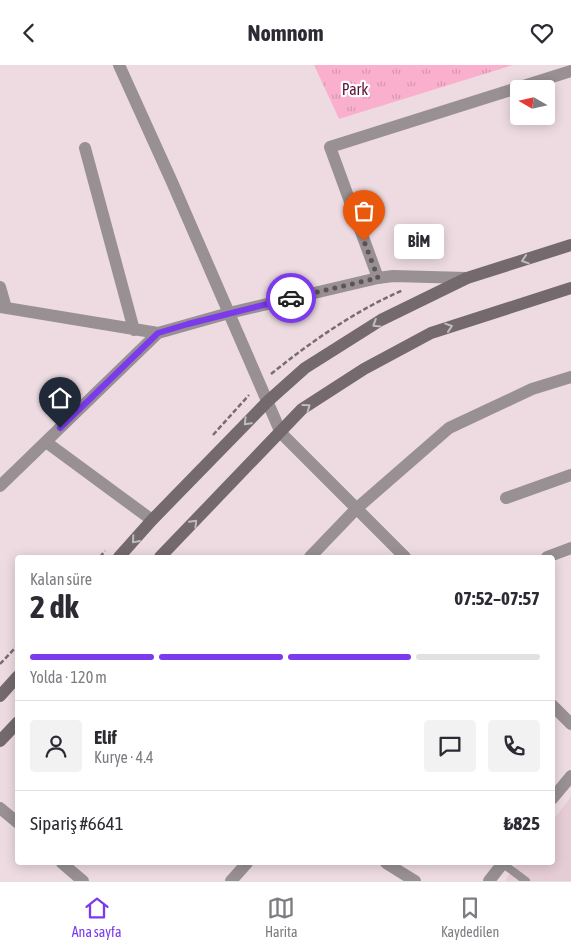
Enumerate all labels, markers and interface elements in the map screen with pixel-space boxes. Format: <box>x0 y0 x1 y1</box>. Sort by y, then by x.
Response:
icon: back <box>15 19 43 47</box>
icon: heart <box>528 19 556 47</box>
text: Nomnom <box>247 20 324 46</box>
park label: Park <box>342 80 368 98</box>
north arrow <box>510 80 555 125</box>
map controls <box>510 80 555 125</box>
pin <box>343 190 385 241</box>
icon: bag <box>350 197 378 225</box>
callout: BİM <box>394 223 444 259</box>
text: BİM <box>408 232 430 250</box>
one-way arrow <box>521 254 529 264</box>
courier <box>266 273 316 323</box>
icon: car <box>277 284 305 312</box>
one-way arrow <box>372 317 381 327</box>
one-way arrow <box>444 323 452 333</box>
pin <box>39 377 81 428</box>
icon: home <box>46 384 74 412</box>
one-way arrow <box>301 404 311 413</box>
one-way arrow <box>244 416 253 425</box>
one-way arrow <box>188 519 197 528</box>
one-way arrow <box>132 534 141 543</box>
text: Kalan süre <box>30 570 92 588</box>
text: 07:52–07:57 <box>454 587 540 609</box>
text: 2 dk <box>30 588 79 625</box>
text: Yolda · 120 m <box>30 668 107 686</box>
button: person <box>30 720 82 772</box>
button: chat <box>424 720 476 772</box>
button: phone <box>488 720 540 772</box>
text: Elif <box>94 726 117 748</box>
text: Kurye · 4.4 <box>94 748 154 766</box>
text: Sipariş #6641 <box>30 812 124 834</box>
text: ₺825 <box>504 812 540 834</box>
tab: Ana sayfa <box>72 894 121 940</box>
tab: Harita <box>265 894 297 940</box>
tab: Kaydedilen <box>441 894 499 940</box>

